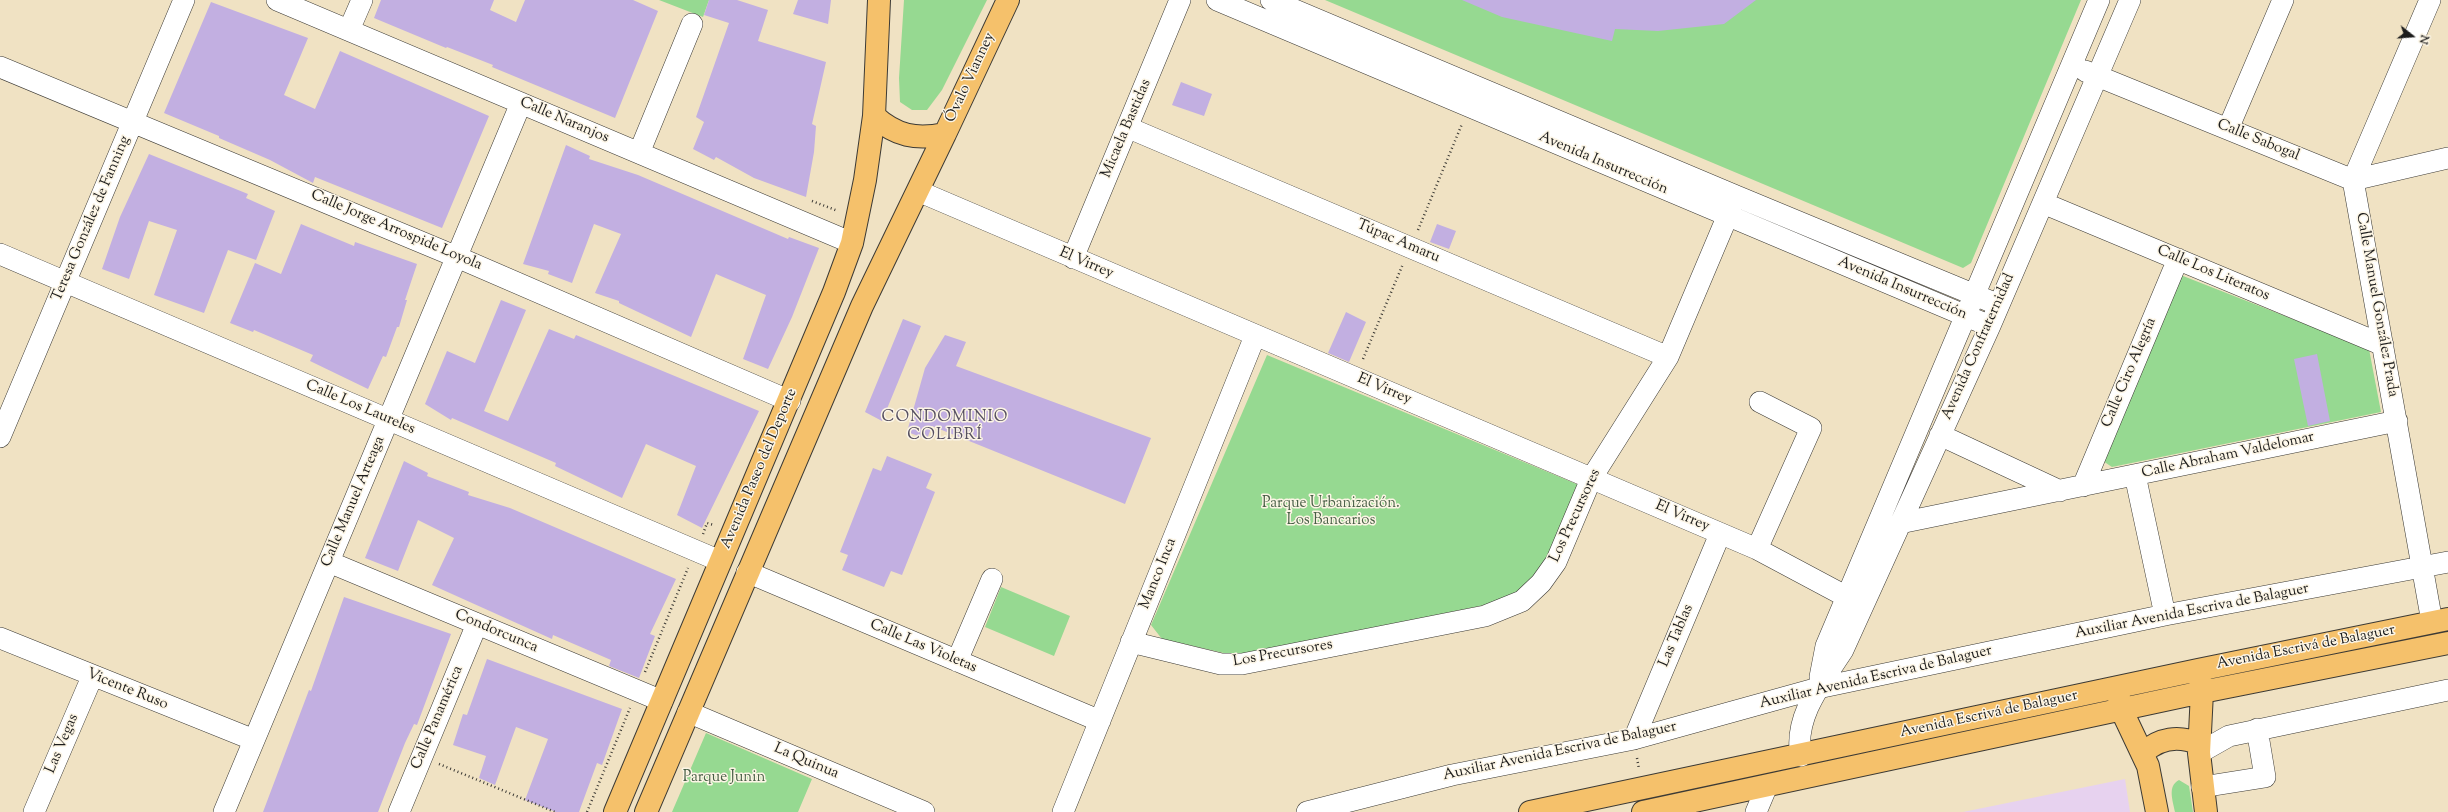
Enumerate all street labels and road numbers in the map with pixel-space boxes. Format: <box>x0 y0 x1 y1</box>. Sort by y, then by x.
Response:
street label: Óvalo Vianney <box>942 30 1000 126</box>
street label: Micaela Bastidas <box>1098 77 1156 181</box>
street label: Calle Naranjos <box>517 94 611 148</box>
street label: Calle Sabogal <box>2214 116 2302 166</box>
street label: Avenida Insurrección <box>1536 129 1670 199</box>
street label: Teresa González de Fanning <box>49 133 135 305</box>
street label: Calle Jorge Arrospide Loyola <box>308 187 484 275</box>
street label: Calle Manuel González Prada <box>2351 211 2401 399</box>
street label: Túpac Amaru <box>1354 216 1442 268</box>
street label: Calle Los Literatos <box>2154 242 2272 306</box>
street label: El Virrey <box>1056 245 1116 283</box>
street label: Avenida Insurrección <box>1835 254 1969 324</box>
street label: Avenida Confraternidad <box>1939 271 2019 423</box>
street label: Calle Ciro Alegría <box>2099 315 2161 431</box>
street label: El Virrey <box>1354 371 1414 409</box>
street label: Calle Los Laureles <box>302 377 418 439</box>
street label: Avenida Paseo del Deporte <box>718 386 802 552</box>
street label: Calle Abraham Valdelomar <box>2140 429 2316 483</box>
street label: Calle Manuel Arteaga <box>318 434 390 570</box>
street label: Los Precursores <box>1547 466 1605 566</box>
street label: El Virrey <box>1652 498 1712 536</box>
street label: Manco Inca <box>1137 536 1181 612</box>
street label: Auxiliar Avenida Escriva de Balaguer <box>2073 580 2311 644</box>
street label: Las Tablas <box>1656 602 1698 670</box>
street label: Condorcunca <box>452 606 540 658</box>
street label: Calle Las Violetas <box>867 616 979 678</box>
street label: Avenida Escrivá de Balaguer <box>2215 622 2397 674</box>
street label: Los Precursores <box>1232 636 1334 672</box>
street label: Auxiliar Avenida Escriva de Balaguer <box>1758 642 1994 714</box>
street label: Calle Panamérica <box>408 663 468 773</box>
street label: Vicente Ruso <box>84 665 170 715</box>
street label: Avenida Escrivá de Balaguer <box>1898 687 2080 743</box>
street label: Las Vegas <box>42 712 84 776</box>
street label: Auxiliar Avenida Escriva de Balaguer <box>1442 718 1678 786</box>
street label: La Quinua <box>771 740 841 784</box>

